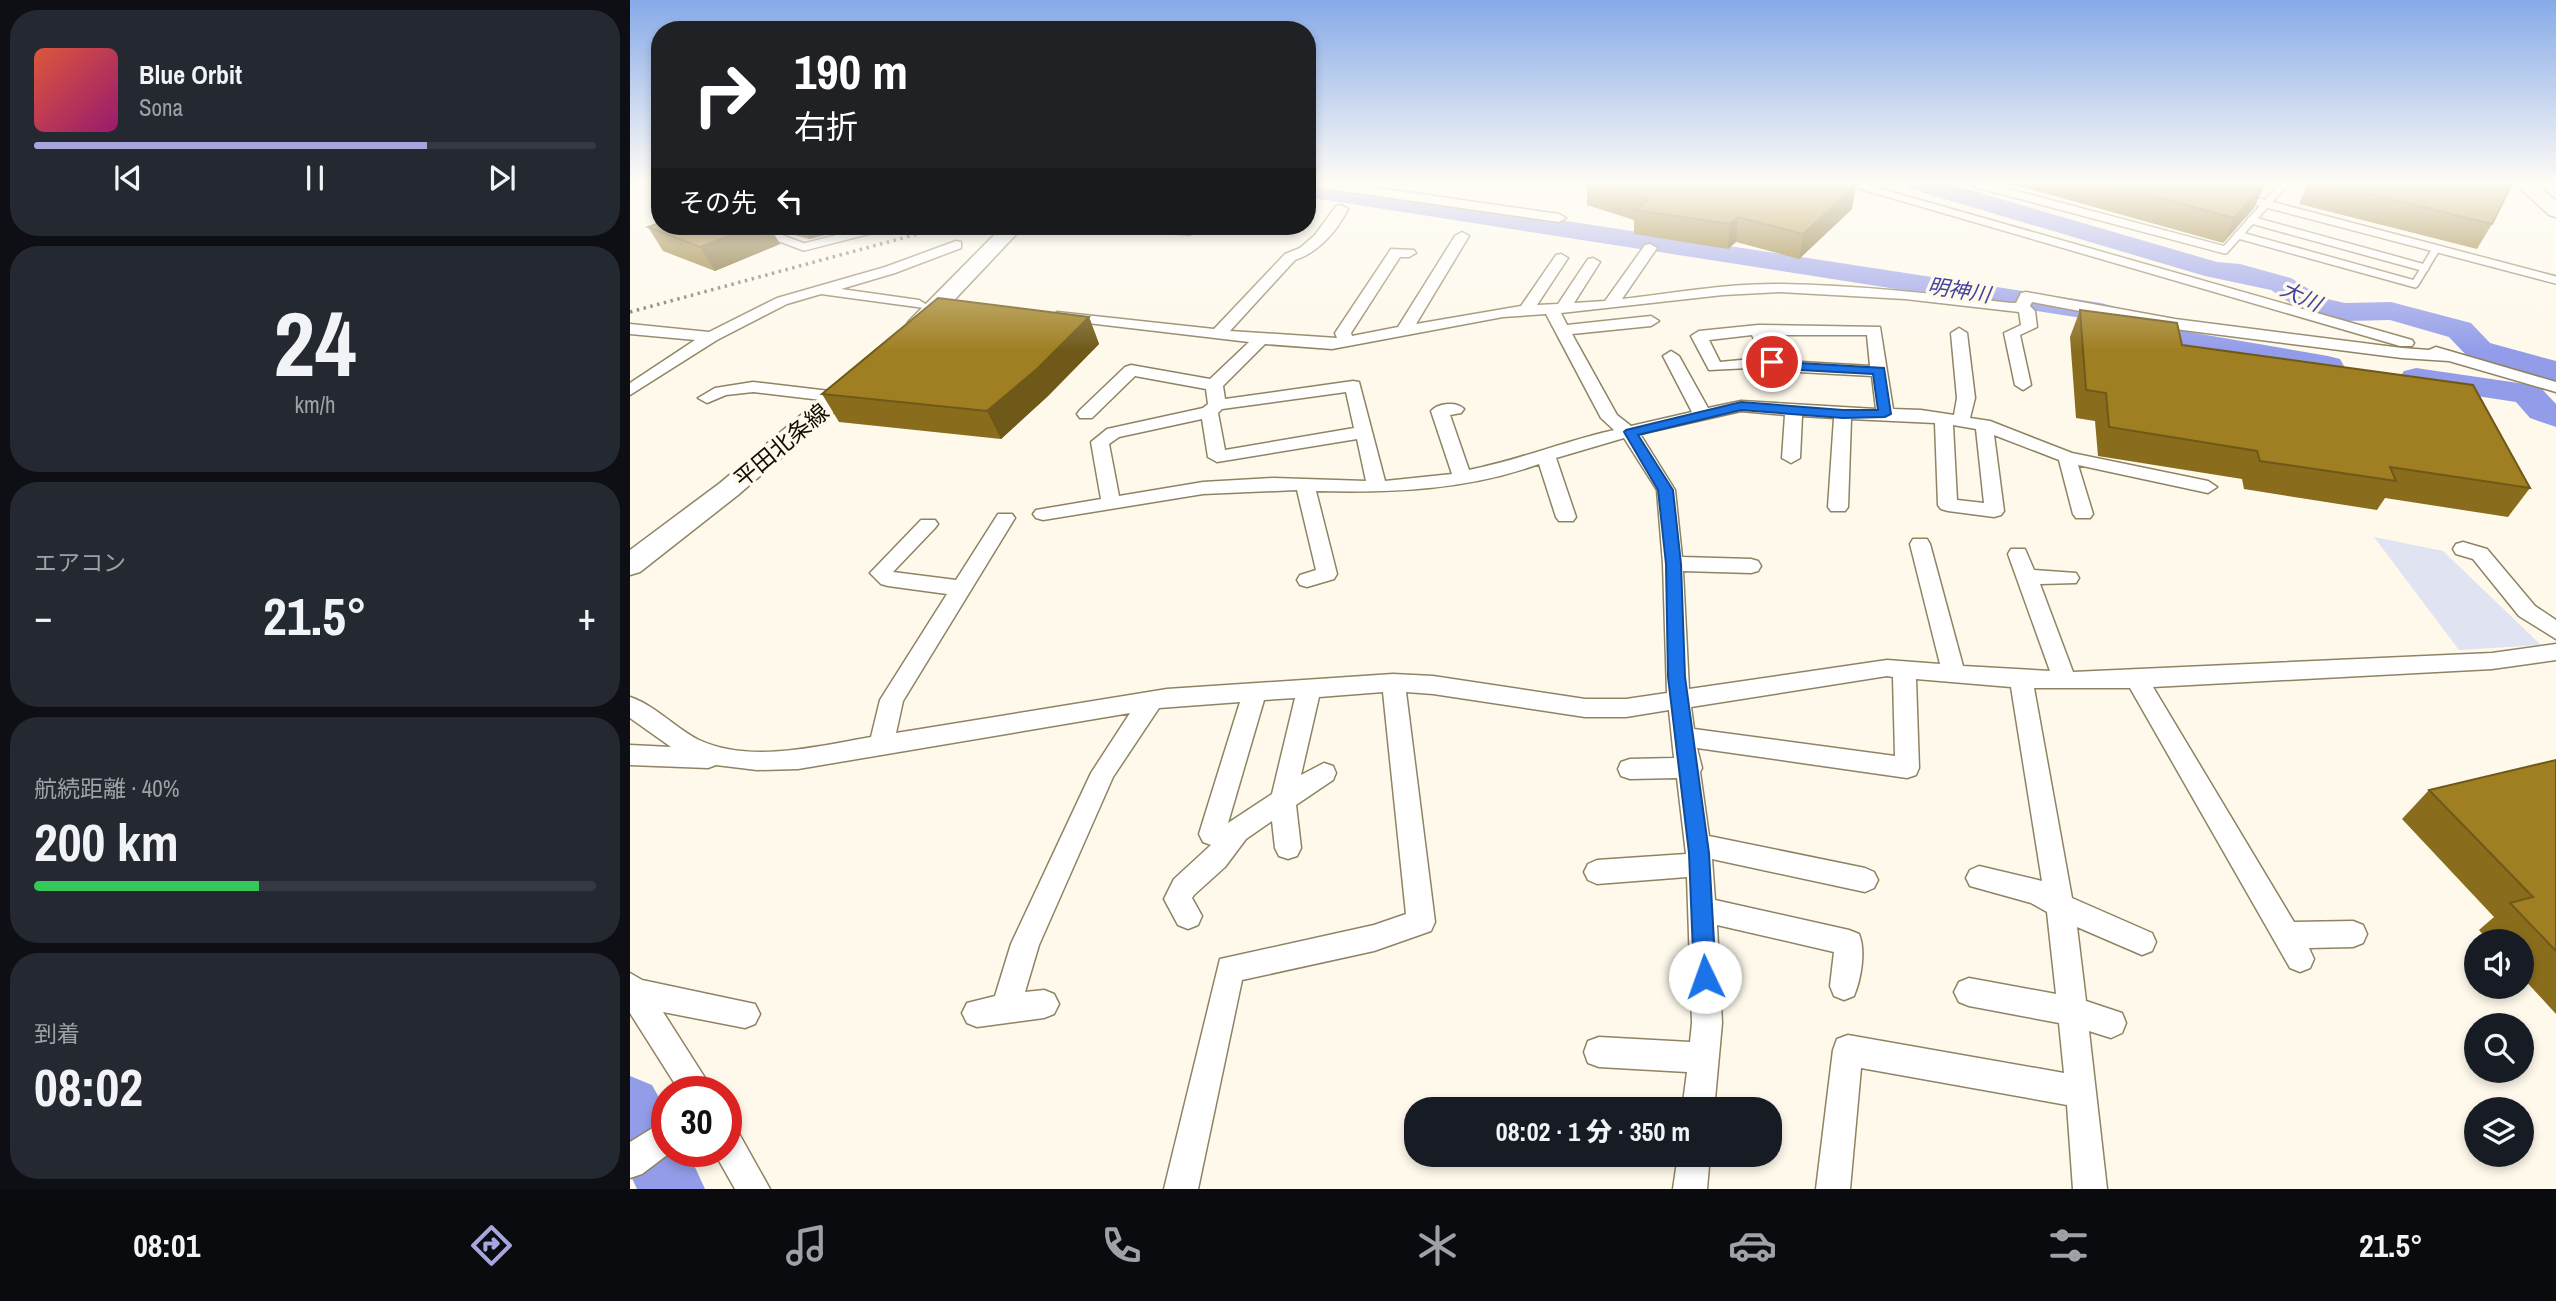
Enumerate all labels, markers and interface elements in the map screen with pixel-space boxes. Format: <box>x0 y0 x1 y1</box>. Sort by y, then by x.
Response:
text: 190 m <box>794 38 908 104</box>
icon: right <box>679 49 770 140</box>
text: Blue Orbit <box>139 57 242 92</box>
text: Sona <box>139 92 183 123</box>
text: 右折 <box>794 105 858 148</box>
icon: previous <box>109 159 147 197</box>
icon: pause <box>296 159 334 197</box>
icon: next <box>483 159 521 197</box>
icon: left <box>771 182 809 220</box>
text: その先 <box>679 185 757 220</box>
water label: 明神川 <box>1926 271 1994 310</box>
water label: 大川 <box>2276 274 2328 319</box>
text: 24 <box>274 282 357 404</box>
pin <box>1742 332 1802 392</box>
icon: arrive <box>1753 343 1791 381</box>
text: km/h <box>295 389 335 420</box>
street label: 平田北条線 <box>727 396 835 494</box>
text: エアコン <box>34 547 126 578</box>
text: 21.5° <box>263 581 367 651</box>
text: − <box>34 591 52 642</box>
text: + <box>578 591 596 642</box>
text: 航続距離 · 40% <box>34 773 179 804</box>
text: 200 km <box>34 807 179 877</box>
map controls <box>2464 929 2534 1167</box>
button: sound <box>2464 929 2534 999</box>
position arrow <box>1668 940 1742 1014</box>
button: search <box>2464 1013 2534 1083</box>
text: 到着 <box>34 1018 80 1049</box>
text: 08:02 <box>34 1052 143 1122</box>
speed limit sign: 30 <box>651 1076 742 1167</box>
button: layers <box>2464 1097 2534 1167</box>
text: 08:02 · 1 分 · 350 m <box>1496 1114 1690 1149</box>
icon: directions <box>467 1221 516 1270</box>
icon: music <box>782 1221 831 1270</box>
icon: phone <box>1097 1221 1146 1270</box>
icon: climate <box>1413 1221 1462 1270</box>
icon: car <box>1728 1221 1777 1270</box>
icon: filters <box>2044 1221 2093 1270</box>
text: 08:01 <box>133 1224 200 1267</box>
text: 21.5° <box>2359 1224 2423 1267</box>

